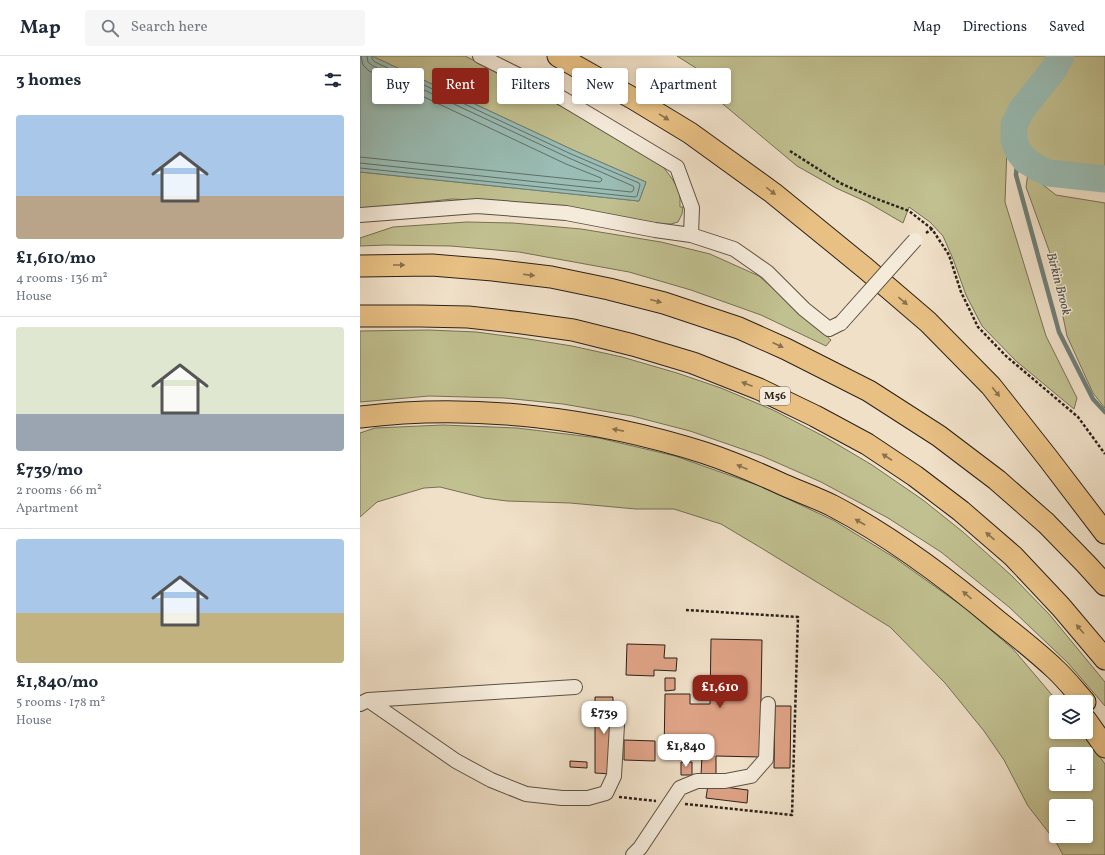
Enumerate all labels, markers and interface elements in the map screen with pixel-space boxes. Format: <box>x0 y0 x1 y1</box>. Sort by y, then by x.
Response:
search box <box>85 10 365 46</box>
text: Map <box>20 15 61 41</box>
icon: search <box>99 17 121 39</box>
text: Search here <box>131 17 208 38</box>
text: Map <box>913 18 941 37</box>
text: Directions <box>963 18 1027 37</box>
text: Saved <box>1049 18 1085 37</box>
chip: Buy <box>372 68 424 104</box>
chip: Rent <box>432 68 489 104</box>
chip: Filters <box>497 68 564 104</box>
chip: New <box>572 68 628 104</box>
chip: Apartment <box>636 68 731 104</box>
text: 3 homes <box>16 69 81 92</box>
icon: filters <box>322 69 344 91</box>
one-way arrow <box>658 114 670 121</box>
icon: home <box>144 141 216 213</box>
one-way arrow <box>766 187 776 195</box>
text: £1,610/mo <box>16 247 96 270</box>
water label: Birkin Brook <box>1041 251 1075 317</box>
one-way arrow <box>393 262 406 268</box>
text: 4 rooms · 136 m² <box>16 270 108 288</box>
one-way arrow <box>522 272 535 278</box>
text: House <box>16 288 52 306</box>
one-way arrow <box>899 296 908 305</box>
one-way arrow <box>650 298 662 304</box>
one-way arrow <box>772 342 783 348</box>
icon: home <box>144 353 216 425</box>
one-way arrow <box>740 380 752 386</box>
road number: M56 <box>760 387 790 405</box>
one-way arrow <box>991 387 1000 398</box>
one-way arrow <box>612 427 624 433</box>
one-way arrow <box>881 453 892 461</box>
text: £739/mo <box>16 459 83 482</box>
one-way arrow <box>737 464 748 470</box>
text: 2 rooms · 66 m² <box>16 482 102 500</box>
text: Apartment <box>16 500 79 518</box>
one-way arrow <box>854 518 866 525</box>
one-way arrow <box>984 532 995 541</box>
icon: home <box>144 565 216 637</box>
one-way arrow <box>962 591 973 600</box>
one-way arrow <box>1076 624 1085 635</box>
text: £1,840/mo <box>16 671 98 694</box>
pin: £1,610 <box>687 675 753 709</box>
text: £1,610 <box>702 679 738 697</box>
text: 5 rooms · 178 m² <box>16 694 105 712</box>
map controls <box>1049 695 1093 843</box>
button: layers <box>1049 695 1093 739</box>
pin: £739 <box>580 701 628 735</box>
text: £739 <box>590 705 618 723</box>
text: House <box>16 712 52 730</box>
pin: £1,840 <box>653 734 719 768</box>
text: £1,840 <box>667 738 705 756</box>
button: + <box>1049 747 1093 791</box>
button: − <box>1049 799 1093 843</box>

